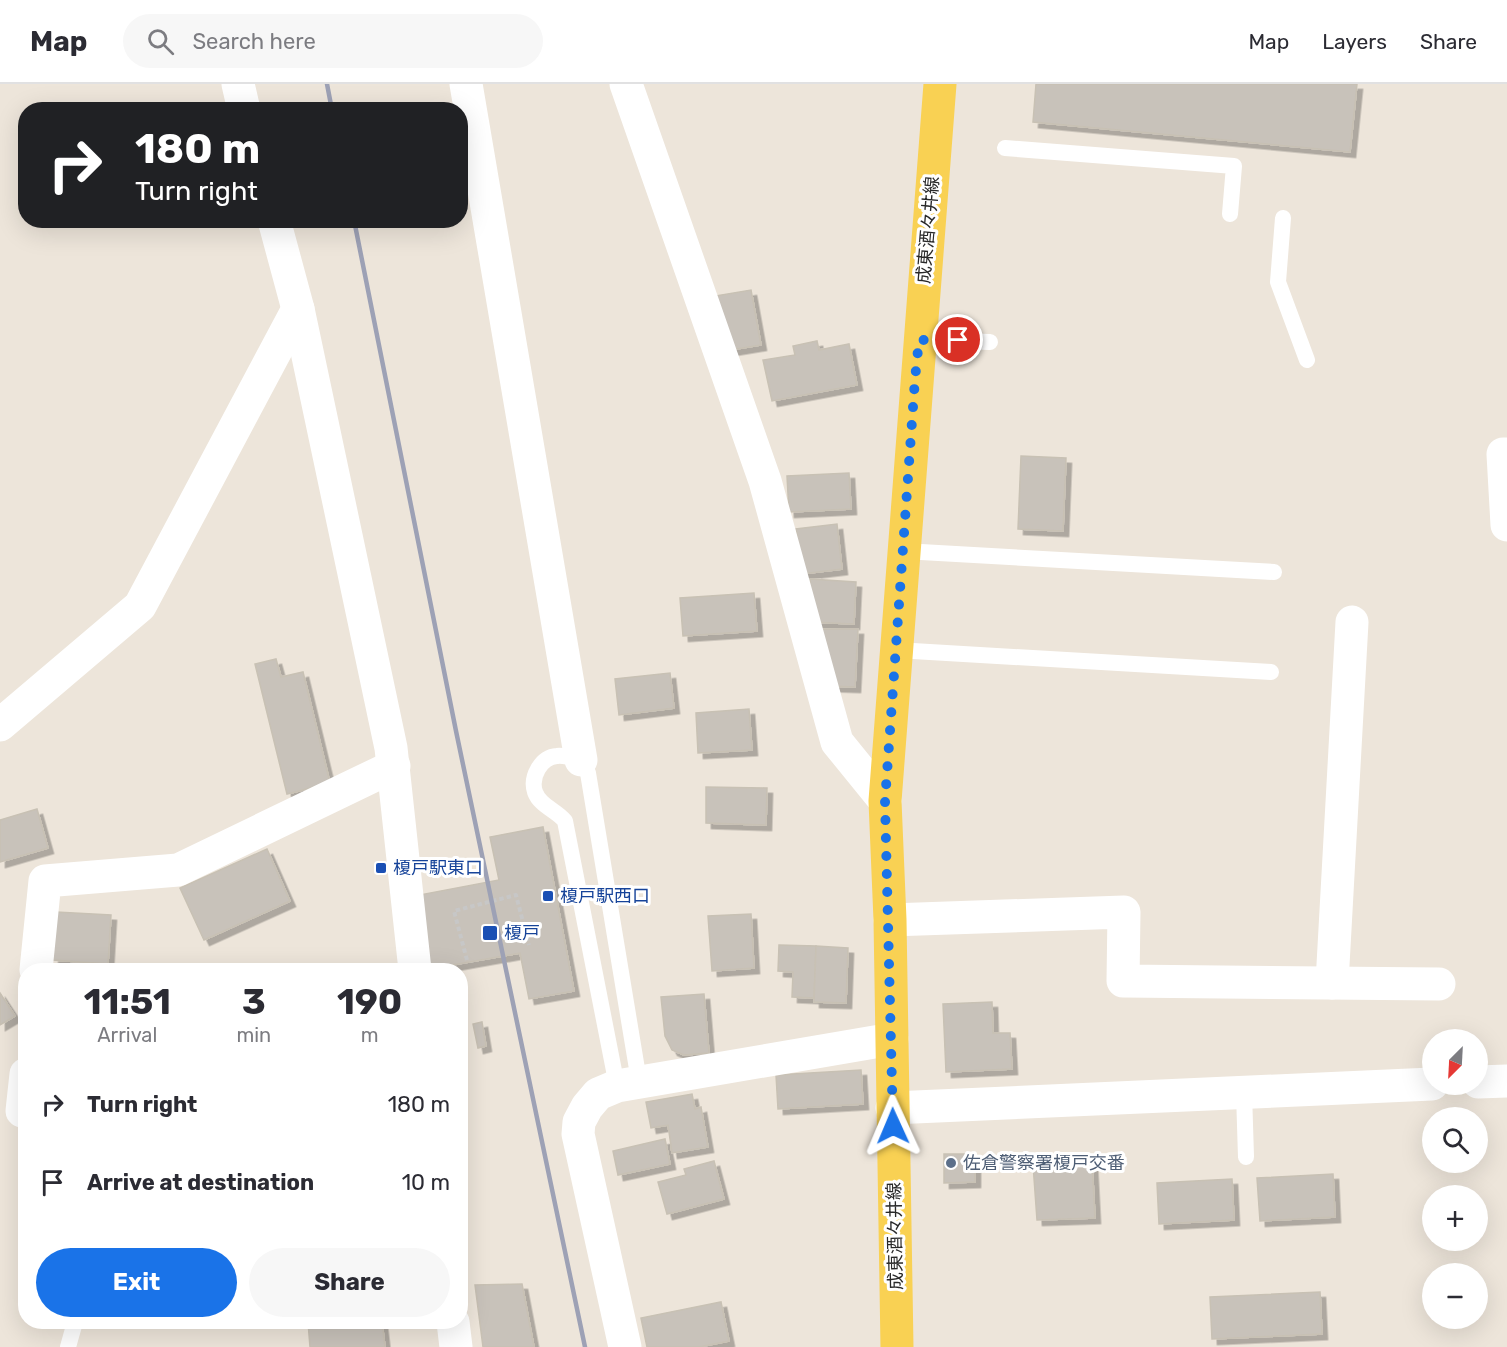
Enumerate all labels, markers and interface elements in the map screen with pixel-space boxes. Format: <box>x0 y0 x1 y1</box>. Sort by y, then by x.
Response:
search box <box>123 14 543 68</box>
text: Map <box>30 25 87 58</box>
icon: search <box>144 25 177 58</box>
text: Search here <box>192 28 316 55</box>
text: Map <box>1248 29 1289 54</box>
text: Layers <box>1322 29 1387 54</box>
text: Share <box>1420 29 1477 54</box>
text: 180 m <box>135 124 260 174</box>
icon: right <box>36 126 114 204</box>
text: Turn right <box>135 175 258 207</box>
street label: 成東酒々井線 <box>912 175 944 285</box>
pin <box>932 314 983 365</box>
icon: arrive <box>941 323 974 356</box>
place label: 榎戸駅東口 <box>393 857 483 879</box>
marker: 榎戸駅東口 <box>374 861 388 875</box>
place label: 榎戸駅西口 <box>560 885 650 907</box>
marker: 榎戸駅西口 <box>541 889 555 903</box>
place label: 榎戸 <box>504 922 540 944</box>
marker: 榎戸 <box>481 924 499 942</box>
text: 11:51 <box>84 980 171 1023</box>
text: 3 <box>242 980 266 1023</box>
text: 190 <box>337 980 402 1023</box>
text: Arrival <box>97 1023 157 1047</box>
text: min <box>236 1023 271 1047</box>
text: m <box>361 1023 378 1047</box>
north arrow <box>1422 1029 1488 1095</box>
map controls <box>1422 1029 1488 1329</box>
icon: right <box>36 1088 69 1121</box>
text: Turn right <box>87 1091 197 1118</box>
text: 180 m <box>388 1091 450 1118</box>
position arrow <box>861 1094 925 1158</box>
button: search <box>1422 1107 1488 1173</box>
place label: 佐倉警察署榎戸交番 <box>963 1152 1125 1174</box>
marker: 佐倉警察署榎戸交番 <box>944 1156 958 1170</box>
icon: arrive <box>36 1166 69 1199</box>
text: Arrive at destination <box>87 1169 314 1196</box>
text: 10 m <box>402 1169 450 1196</box>
street label: 成東酒々井線 <box>883 1182 907 1290</box>
button: + <box>1422 1185 1488 1251</box>
button: Exit <box>36 1248 237 1317</box>
button: Share <box>249 1248 450 1317</box>
button: − <box>1422 1263 1488 1329</box>

